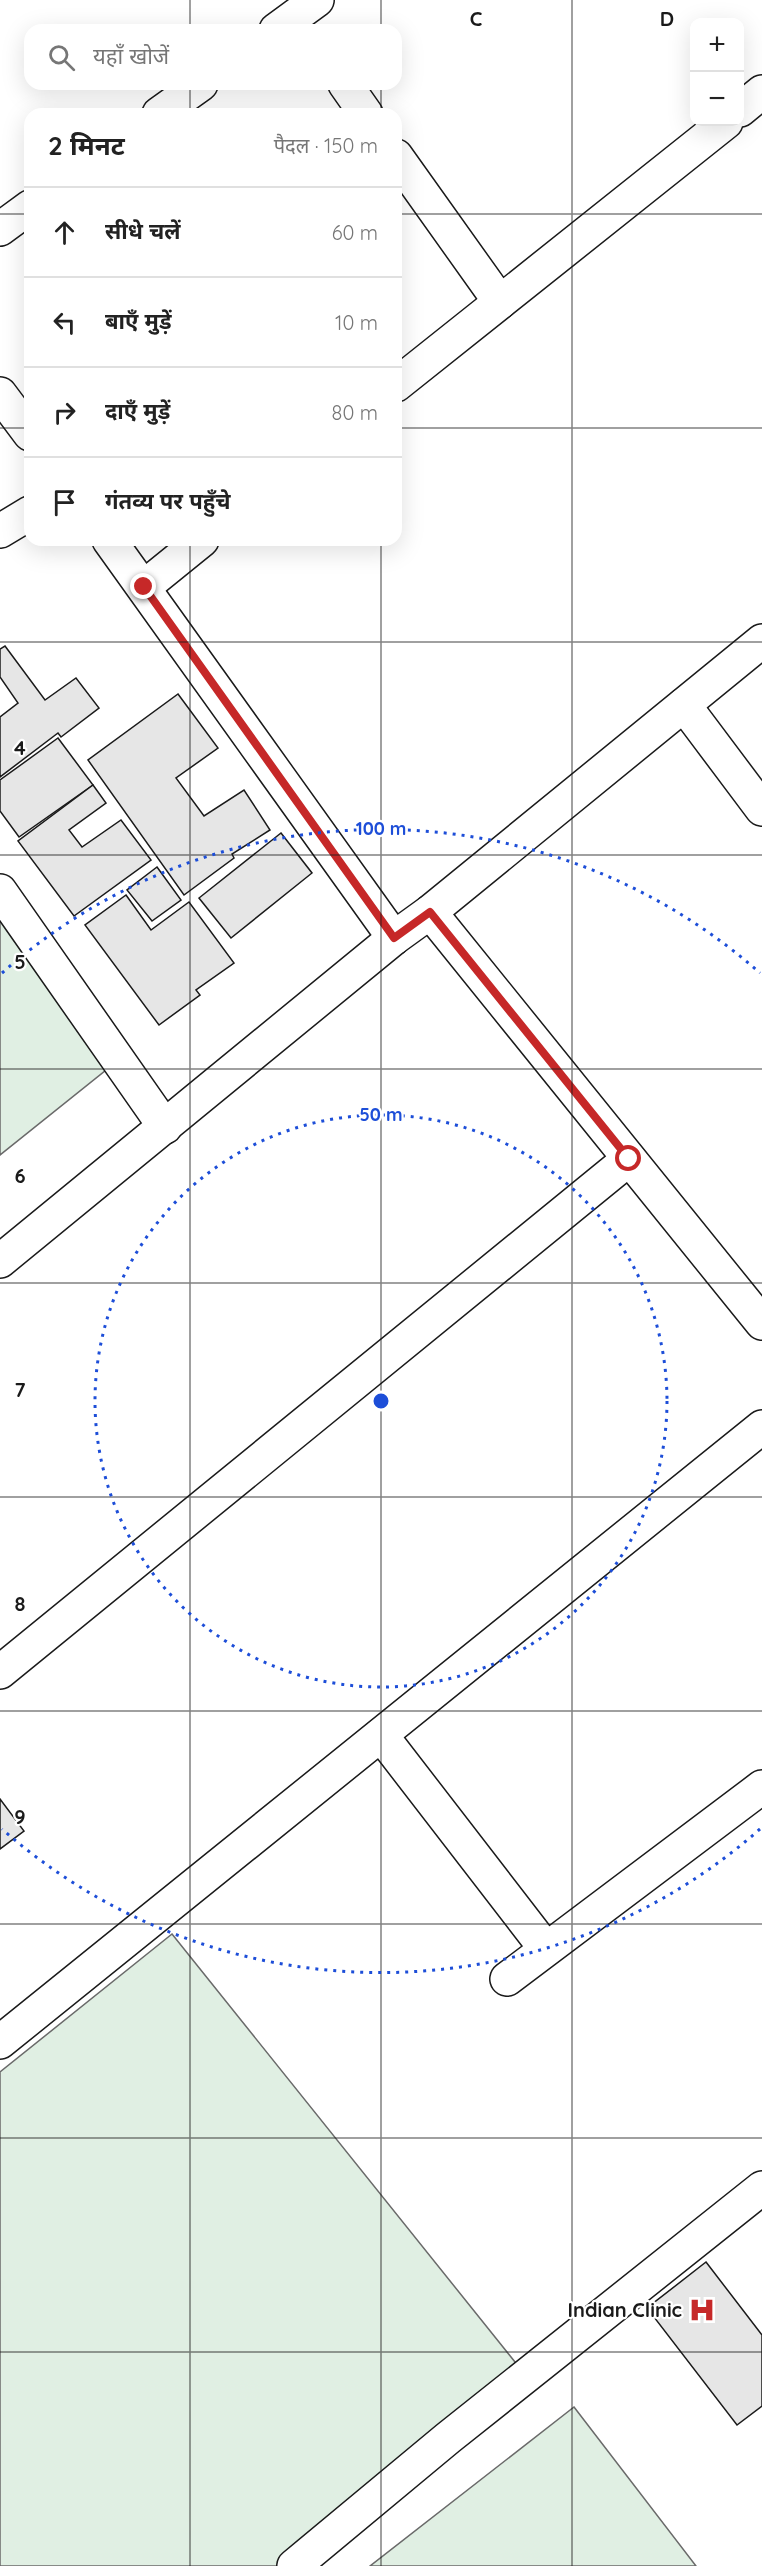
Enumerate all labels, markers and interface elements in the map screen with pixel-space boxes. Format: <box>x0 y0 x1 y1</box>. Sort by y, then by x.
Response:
text: C <box>470 6 483 31</box>
text: D <box>660 6 674 31</box>
map controls <box>690 18 744 126</box>
button: + <box>690 18 744 72</box>
search box <box>24 24 402 90</box>
icon: search <box>45 41 78 74</box>
text: यहाँ खोजें <box>93 42 169 70</box>
button: − <box>690 72 744 126</box>
text: 2 मिनट <box>48 129 125 162</box>
text: पैदल · 150 m <box>274 133 378 158</box>
icon: ahead <box>48 216 81 249</box>
text: सीधे चलें <box>105 217 181 245</box>
text: 60 m <box>332 220 378 245</box>
icon: left <box>48 306 81 339</box>
text: बाएँ मुड़ें <box>105 307 171 335</box>
text: 10 m <box>335 310 378 335</box>
icon: right <box>48 396 81 429</box>
text: दाएँ मुड़ें <box>105 397 170 425</box>
text: 80 m <box>332 400 378 425</box>
icon: arrive <box>48 486 81 519</box>
text: गंतव्य पर पहुँचे <box>105 487 230 515</box>
route end <box>130 573 156 599</box>
text: 4 <box>14 735 26 760</box>
text: 100 m <box>356 817 406 840</box>
text: 5 <box>14 949 26 974</box>
text: 50 m <box>359 1103 403 1126</box>
route start <box>615 1145 641 1171</box>
text: 6 <box>14 1163 26 1188</box>
text: 7 <box>15 1377 26 1402</box>
centre of rings <box>371 1391 391 1411</box>
text: 8 <box>15 1591 26 1616</box>
text: 9 <box>14 1804 26 1829</box>
hospital icon: Indian Clinic <box>687 2295 717 2325</box>
place label: Indian Clinic <box>568 2297 682 2322</box>

